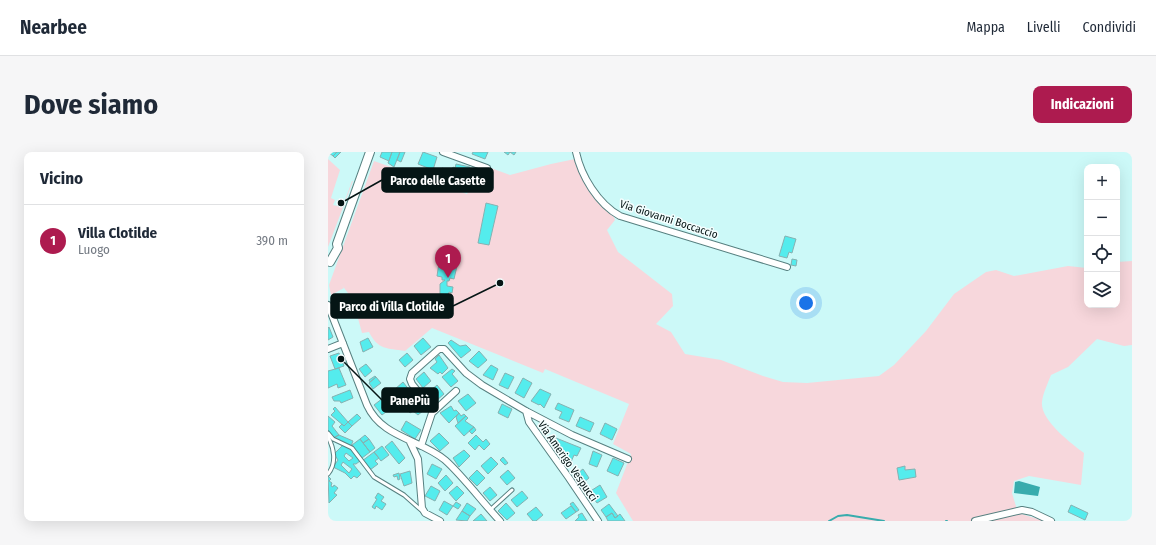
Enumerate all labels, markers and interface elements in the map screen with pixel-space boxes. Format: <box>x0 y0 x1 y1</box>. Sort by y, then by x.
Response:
text: Nearbee <box>20 16 87 39</box>
text: Mappa <box>966 19 1005 36</box>
text: Livelli <box>1027 19 1061 36</box>
text: Condividi <box>1083 19 1136 36</box>
button: Indicazioni <box>1033 86 1132 123</box>
text: Dove siamo <box>24 88 158 121</box>
map controls <box>1084 164 1120 308</box>
button: + <box>1084 164 1120 200</box>
text: Vicino <box>40 168 83 189</box>
callout: Parco delle Casette <box>382 168 493 192</box>
text: Parco delle Casette <box>390 174 486 188</box>
street label: Via Giovanni Boccaccio <box>618 197 720 242</box>
button: − <box>1084 200 1120 236</box>
text: Villa Clotilde <box>78 224 157 242</box>
text: 1 <box>50 233 56 248</box>
text: 390 m <box>256 233 288 248</box>
button: locate <box>1084 236 1120 272</box>
text: Luogo <box>78 242 110 257</box>
pin: 1 <box>435 245 461 278</box>
button: layers <box>1084 272 1120 308</box>
your location <box>796 293 816 313</box>
callout: Parco di Villa Clotilde <box>331 294 453 318</box>
text: Parco di Villa Clotilde <box>339 300 445 314</box>
callout: PanePiù <box>382 388 438 412</box>
text: PanePiù <box>390 394 430 408</box>
street label: Via Amerigo Vespucci <box>535 419 600 504</box>

